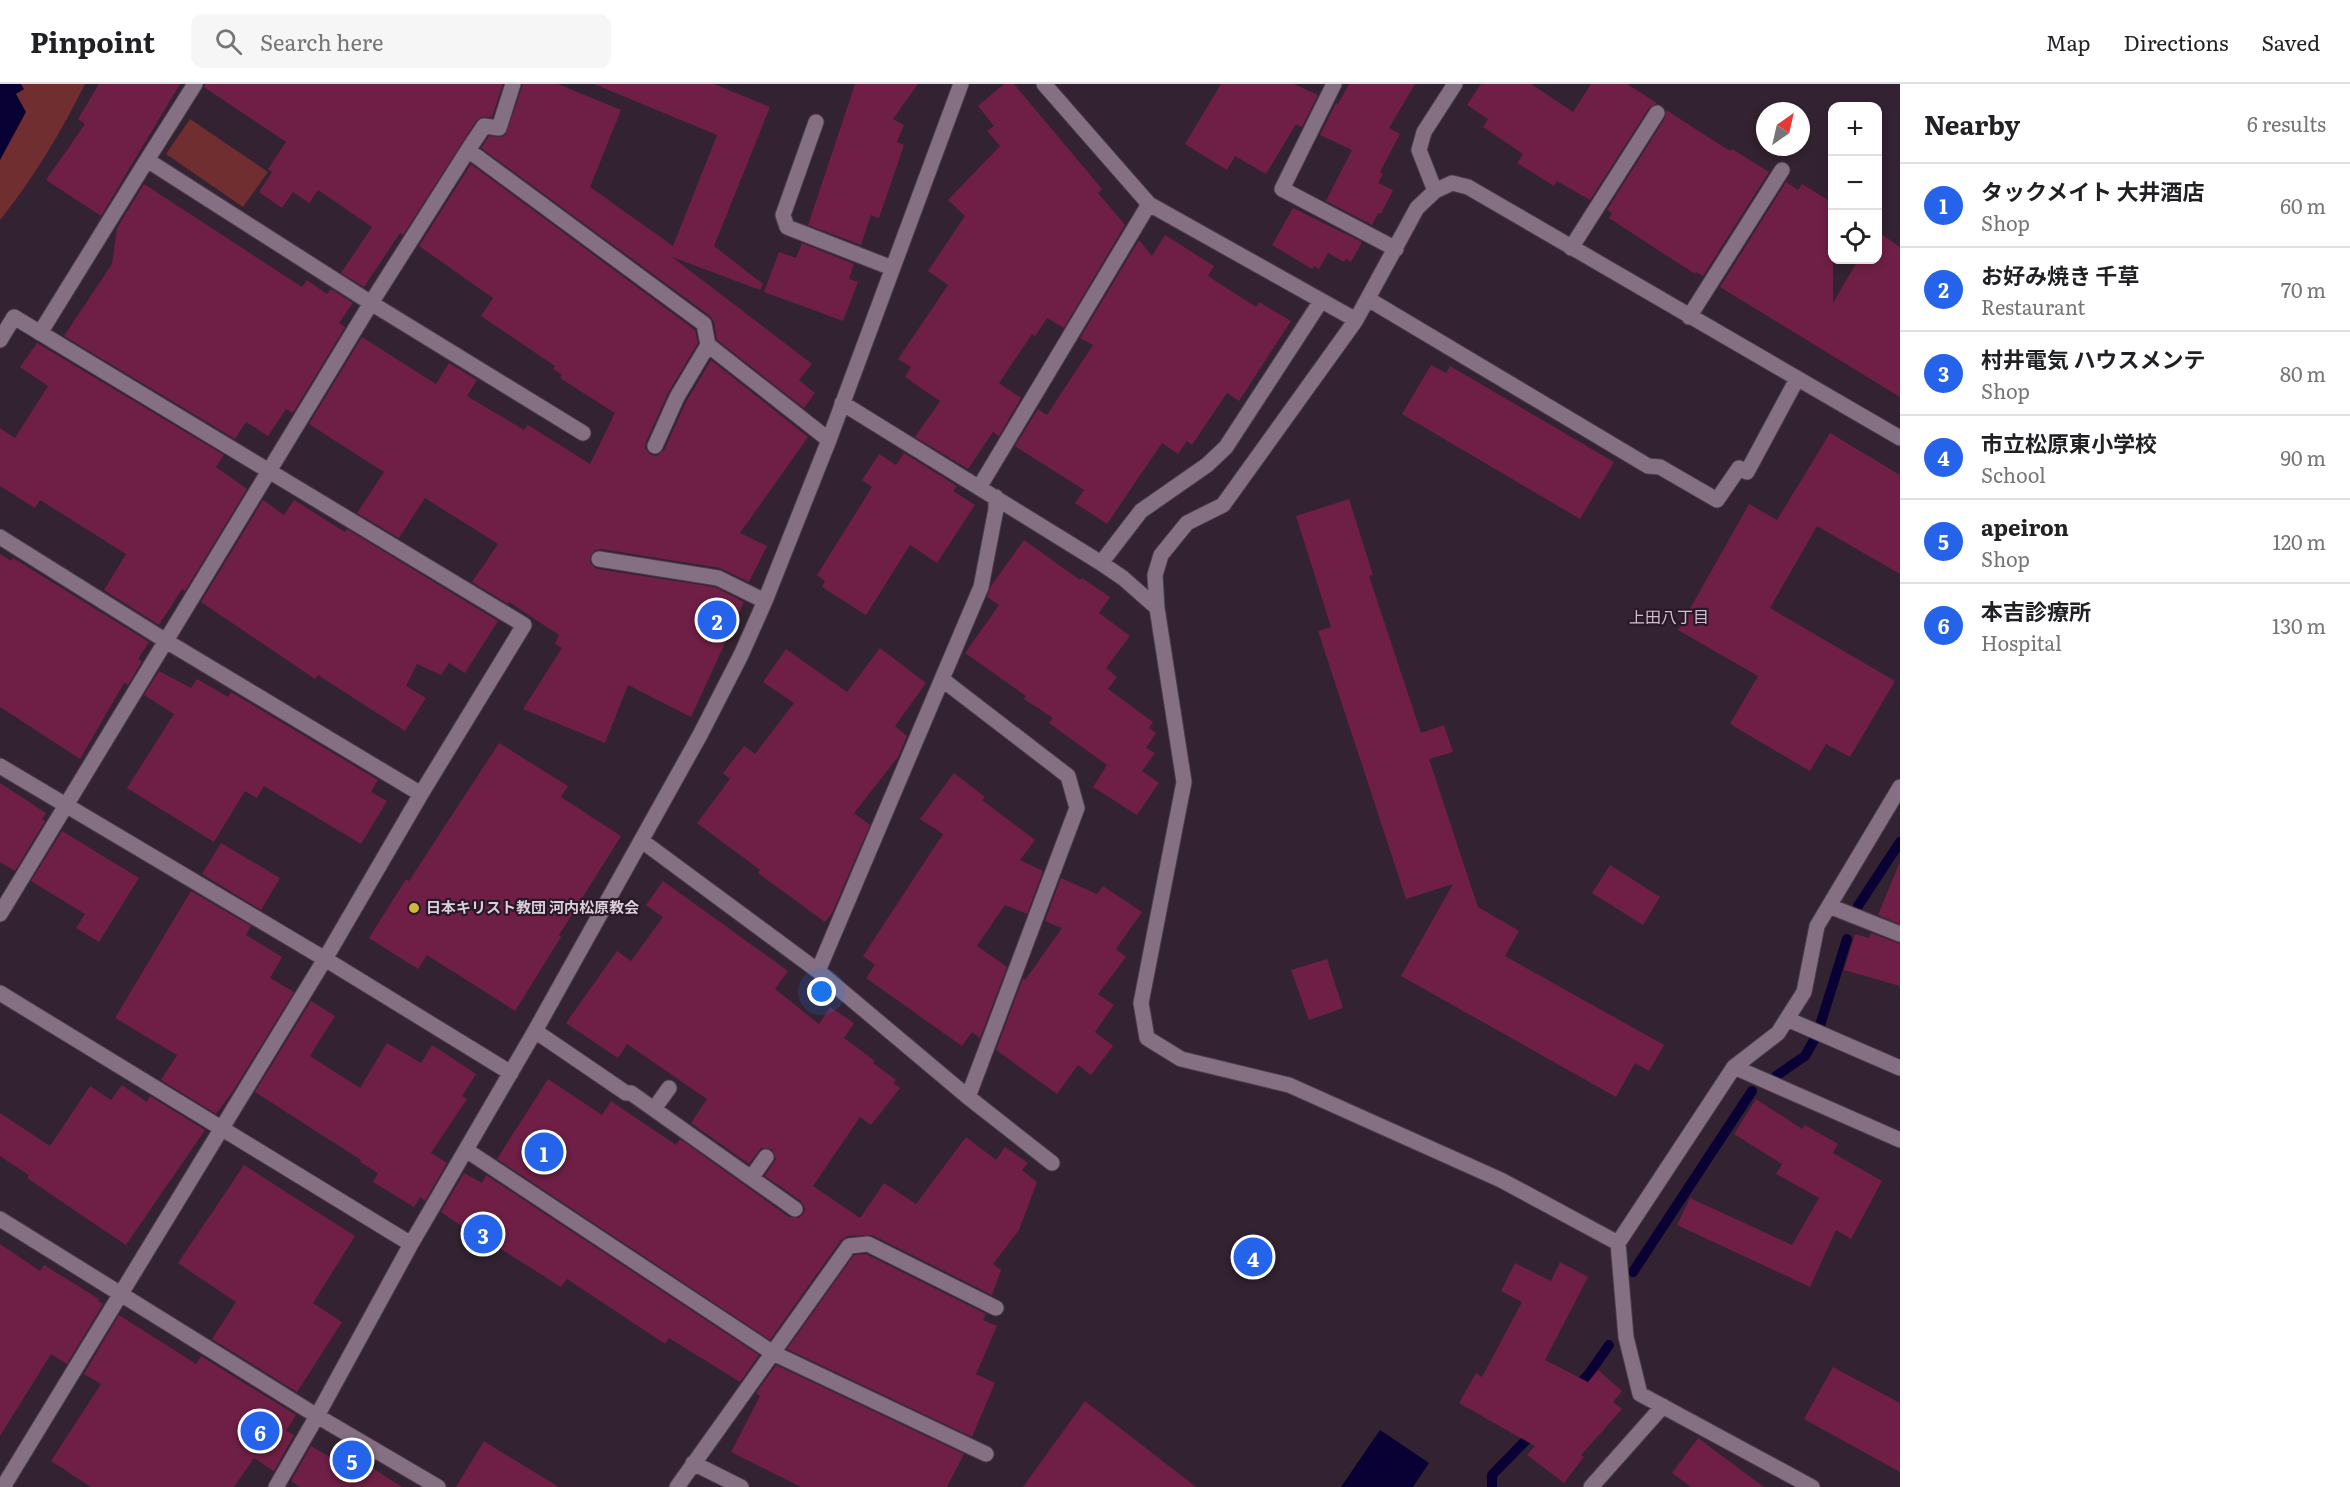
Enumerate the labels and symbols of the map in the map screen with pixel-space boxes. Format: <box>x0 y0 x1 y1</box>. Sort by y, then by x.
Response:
north arrow <box>1756 102 1810 156</box>
pin: 2 <box>698 598 736 642</box>
district label: 上田八丁目 <box>1629 604 1709 628</box>
place label: 日本キリスト教団 河内松原教会 <box>426 895 639 918</box>
marker: 日本キリスト教団 河内松原教会 <box>407 901 421 915</box>
your location <box>807 977 836 1006</box>
pin: 1 <box>524 1130 564 1174</box>
pin: 3 <box>464 1212 502 1256</box>
pin: 4 <box>1234 1234 1272 1280</box>
pin: 6 <box>240 1408 280 1454</box>
pin: 5 <box>332 1438 372 1482</box>

